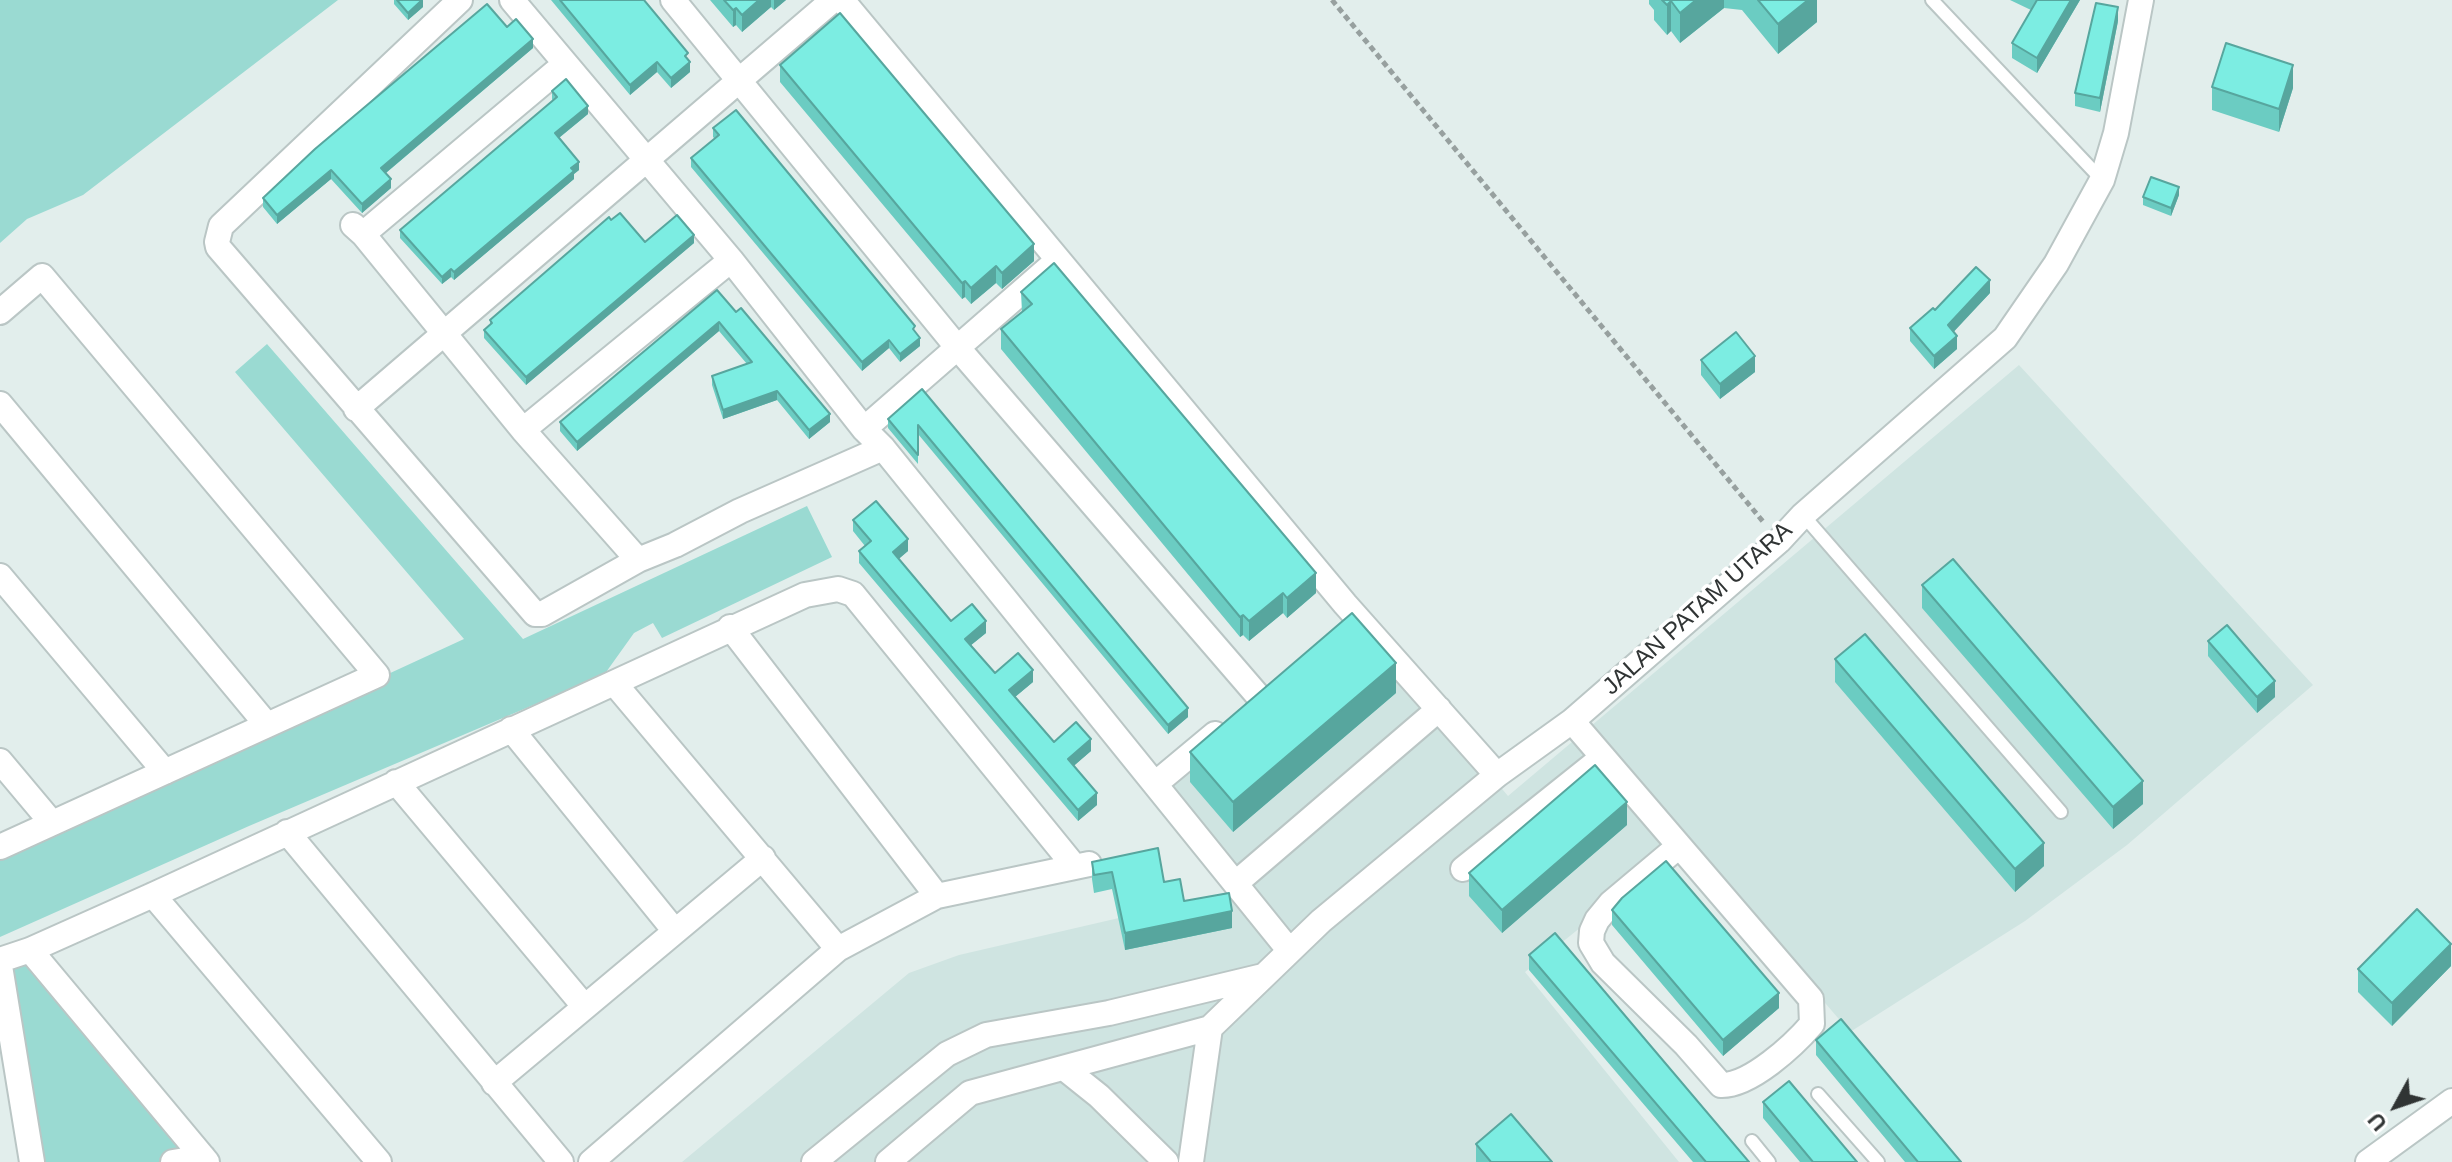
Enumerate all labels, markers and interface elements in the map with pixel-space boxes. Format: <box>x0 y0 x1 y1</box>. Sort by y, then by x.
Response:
street label: JALAN PATAM UTARA <box>1597 516 1799 702</box>
north arrow <box>2356 1066 2436 1146</box>
text: U <box>2363 1108 2392 1136</box>

